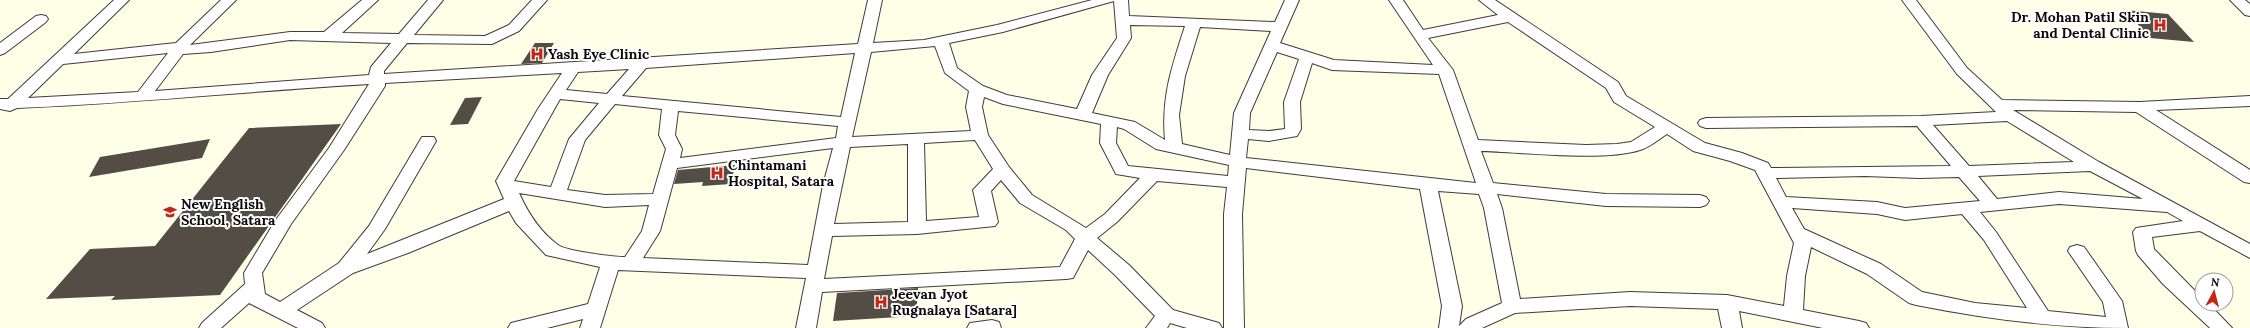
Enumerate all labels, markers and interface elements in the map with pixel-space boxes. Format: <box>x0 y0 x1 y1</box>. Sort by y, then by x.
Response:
place label: Dr. Mohan Patil Skin and Dental Clinic <box>2011 8 2150 42</box>
hospital icon: Dr. Mohan Patil Skin and Dental Clinic <box>2152 17 2168 33</box>
place label: Yash Eye Clinic <box>548 45 650 63</box>
hospital icon: Yash Eye Clinic <box>529 46 545 62</box>
place label: Chintamani Hospital, Satara <box>728 156 835 190</box>
hospital icon: Chintamani Hospital, Satara <box>709 165 725 181</box>
place label: New English School, Satara <box>181 195 276 229</box>
school or university icon: New English School, Satara <box>162 204 178 220</box>
north arrow <box>2194 272 2234 312</box>
text: N <box>2210 275 2221 290</box>
place label: Jeevan Jyot Rugnalaya [Satara] <box>892 285 1017 319</box>
hospital icon: Jeevan Jyot Rugnalaya [Satara] <box>873 294 889 310</box>

